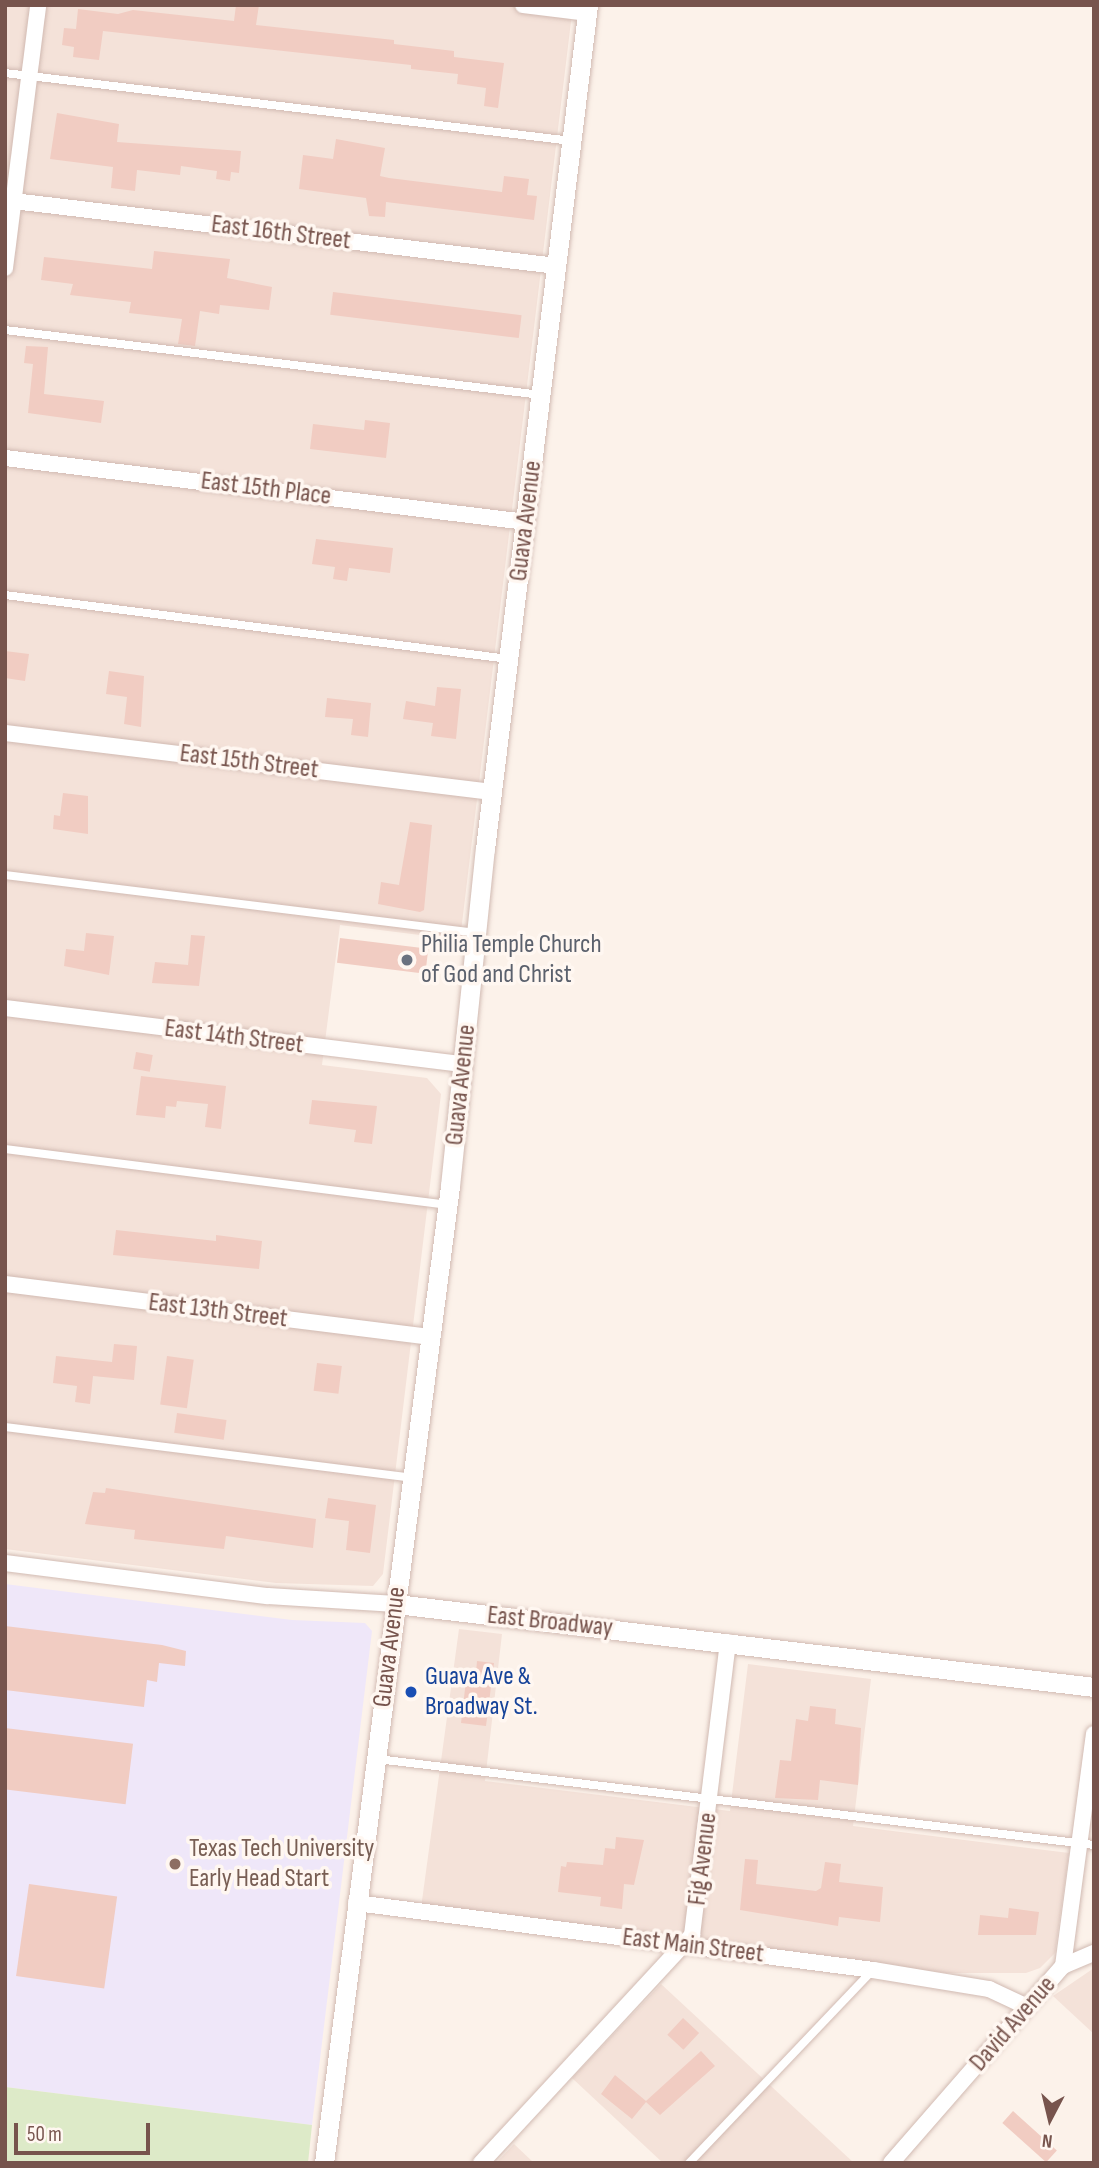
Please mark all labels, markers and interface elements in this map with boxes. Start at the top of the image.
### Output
street label: East 16th Street [209,209,353,257]
street label: Guava Avenue [503,459,549,583]
street label: East 15th Place [199,466,333,512]
street label: East 15th Street [178,738,320,786]
place label: Philia Temple Church of God and Christ [421,929,602,990]
marker: Philia Temple Church of God and Christ [399,952,415,968]
street label: East 14th Street [163,1013,305,1061]
street label: Guava Avenue [439,1023,483,1147]
street label: East 13th Street [147,1287,289,1335]
street label: Guava Avenue [367,1585,413,1709]
street label: East Broadway [486,1600,614,1644]
place label: Guava Ave & Broadway St. [425,1661,538,1722]
marker: Guava Ave & Broadway St. [403,1684,419,1700]
street label: Fig Avenue [682,1811,724,1907]
place label: Texas Tech University Early Head Start [189,1833,374,1895]
marker: Texas Tech University Early Head Start [167,1856,183,1872]
street label: East Main Street [621,1922,765,1970]
street label: David Avenue [963,1970,1063,2078]
north arrow [1015,2084,1085,2154]
scale bar [18,2108,154,2152]
text: 50 m [27,2122,62,2147]
text: N [1041,2128,1054,2152]

